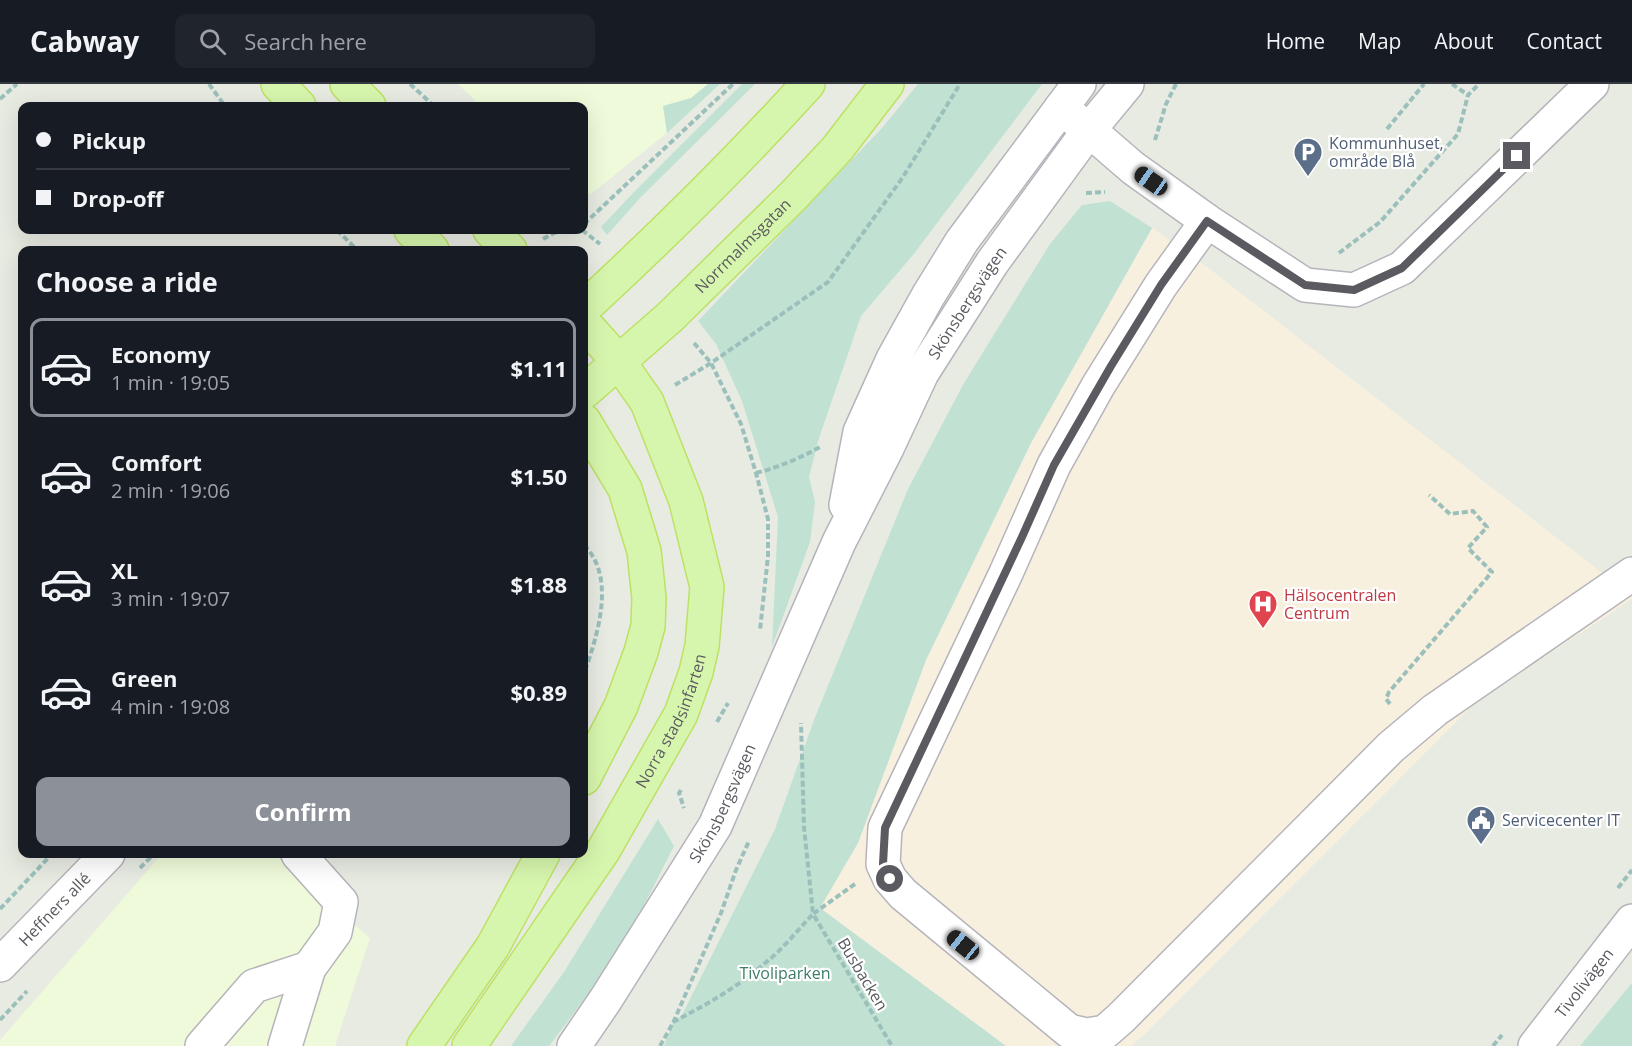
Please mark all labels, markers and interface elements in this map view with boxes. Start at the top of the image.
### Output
search box [175,14,595,68]
text: Cabway [30,22,139,60]
icon: search [196,25,229,58]
text: Search here [244,26,367,56]
text: Home [1266,27,1325,55]
text: Map [1358,27,1401,55]
text: About [1434,27,1494,55]
text: Contact [1527,27,1602,55]
text: Pickup [72,125,146,155]
place label: Kommunhuset, område Blå [1329,132,1444,172]
parking icon: Kommunhuset, område Blå [1292,136,1324,178]
route end [1503,142,1530,169]
car [1131,163,1171,199]
text: Drop-off [72,183,164,213]
street label: Norrmalmsgatan [690,193,796,298]
street label: Skönsbergsvägen [923,242,1012,363]
text: Choose a ride [36,263,218,300]
text: Economy [111,339,210,369]
icon: car [39,341,93,395]
text: $1.11 [510,353,567,383]
text: 1 min · 19:05 [111,369,230,396]
text: Comfort [111,447,202,477]
icon: car [39,449,93,503]
text: $1.50 [510,461,567,491]
text: 2 min · 19:06 [111,477,230,504]
text: XL [111,555,138,585]
icon: car [39,557,93,611]
text: $1.88 [510,569,567,599]
place label: Hälsocentralen Centrum [1284,584,1396,624]
text: 3 min · 19:07 [111,585,230,612]
hospital icon: Hälsocentralen Centrum [1247,588,1279,630]
street label: Norra stadsinfarten [630,652,711,792]
text: Green [111,663,177,693]
icon: car [39,665,93,719]
text: $0.89 [510,677,567,707]
text: 4 min · 19:08 [111,693,230,720]
street label: Skönsbergsvägen [684,740,761,867]
button: Confirm [36,777,570,846]
public building icon: Servicecenter IT [1465,804,1497,846]
place label: Servicecenter IT [1502,809,1620,831]
route start [876,865,903,892]
street label: Heffners allé [14,867,95,951]
car [943,927,983,963]
street label: Busbacken [833,933,893,1015]
street label: Tivolivägen [1550,943,1618,1022]
park label: Tivoliparken [740,962,830,984]

